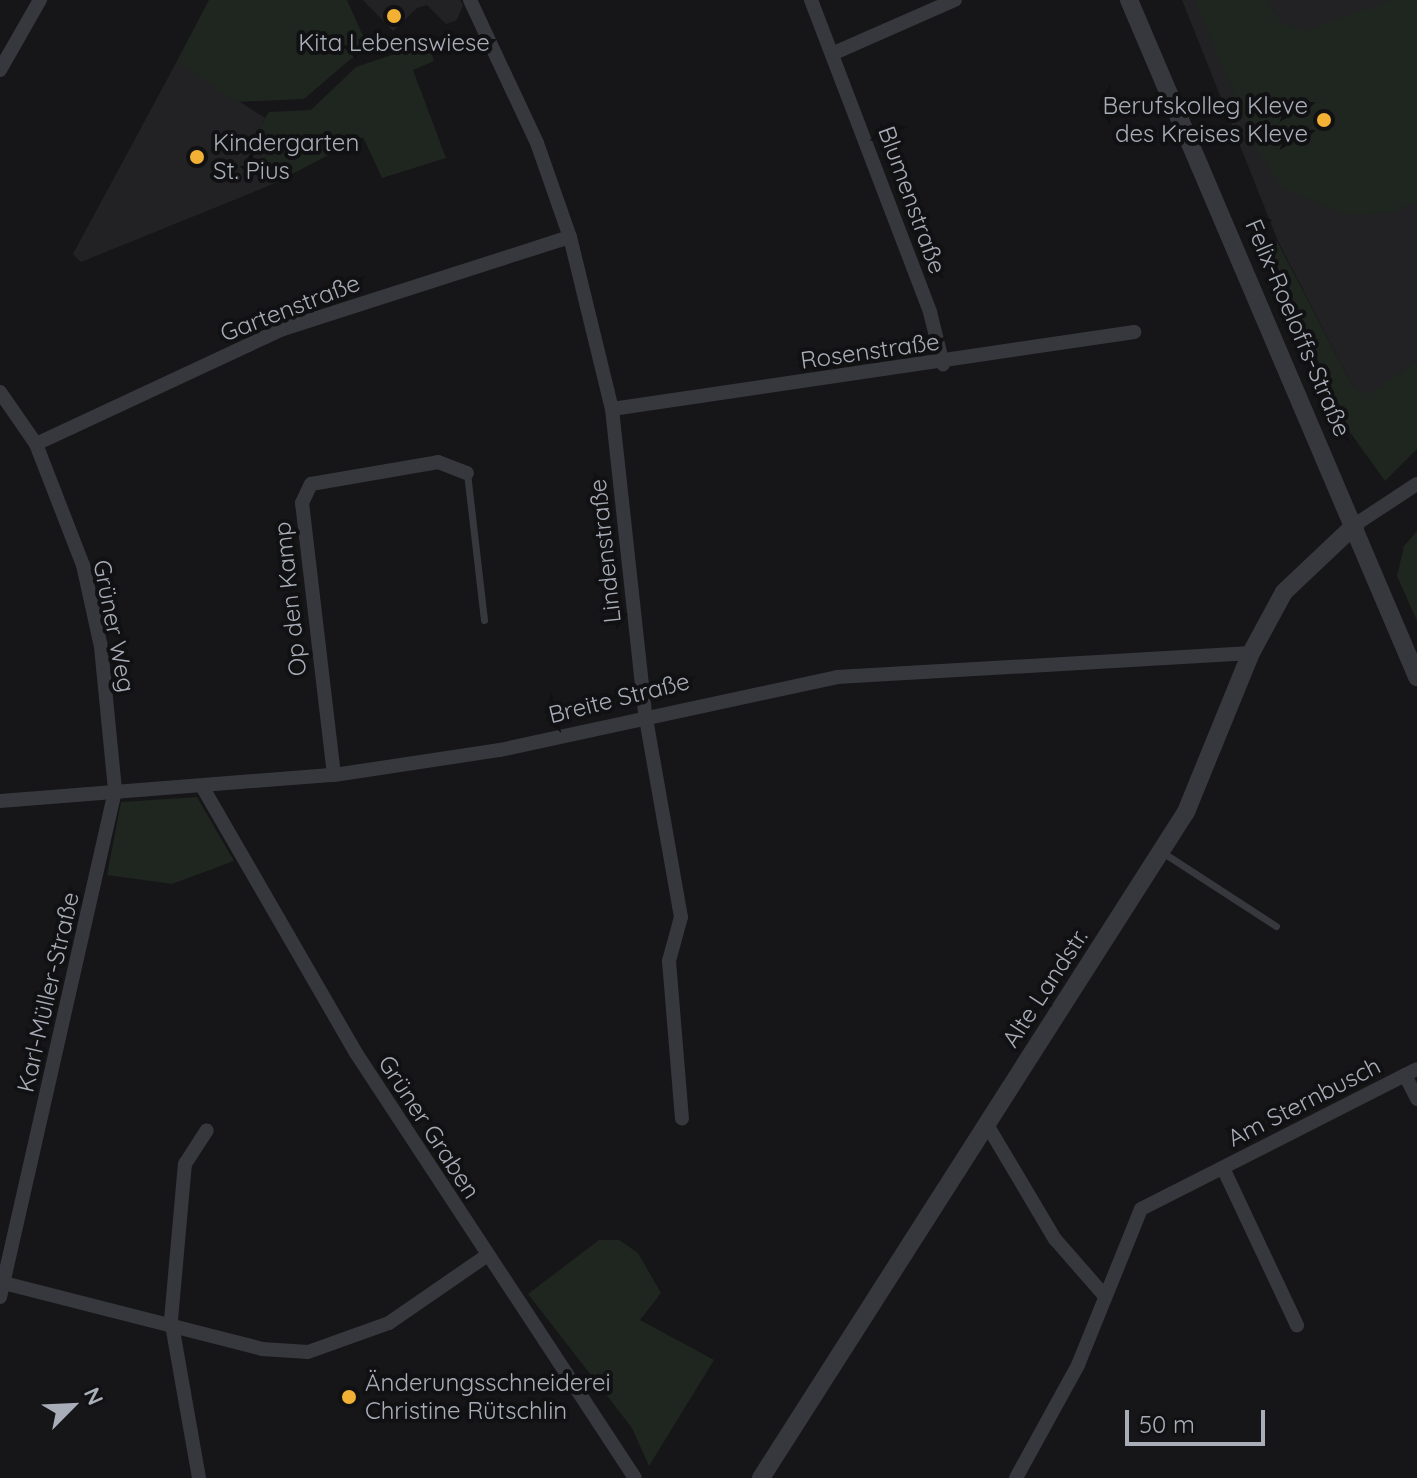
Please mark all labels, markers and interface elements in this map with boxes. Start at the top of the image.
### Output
marker: Kita Lebenswiese [385,7,403,25]
place label: Kita Lebenswiese [298,29,490,57]
place label: Berufskolleg Kleve des Kreises Kleve [1102,92,1308,148]
marker: Berufskolleg Kleve des Kreises Kleve [1315,111,1333,129]
street label: Blumenstraße [872,122,952,278]
place label: Kindergarten St. Pius [213,129,359,185]
marker: Kindergarten St. Pius [188,148,206,166]
street label: Felix-Roeloffs-Straße [1239,215,1357,441]
street label: Gartenstraße [216,268,364,348]
street label: Rosenstraße [799,327,941,375]
street label: Lindenstraße [583,478,627,624]
street label: Op den Kamp [268,520,312,678]
street label: Grüner Weg [87,557,141,695]
street label: Breite Straße [545,667,693,729]
street label: Karl-Müller-Straße [11,889,85,1095]
street label: Alte Landstr. [996,923,1094,1053]
street label: Grüner Graben [372,1050,486,1204]
street label: Am Sternbusch [1223,1051,1385,1153]
north arrow [32,1366,112,1446]
place label: Änderungsschneiderei Christine Rütschlin [365,1369,611,1425]
text: N [78,1383,110,1409]
marker: Änderungsschneiderei Christine Rütschlin [340,1388,358,1406]
scale bar [1129,1394,1269,1444]
text: 50 m [1139,1409,1195,1439]

